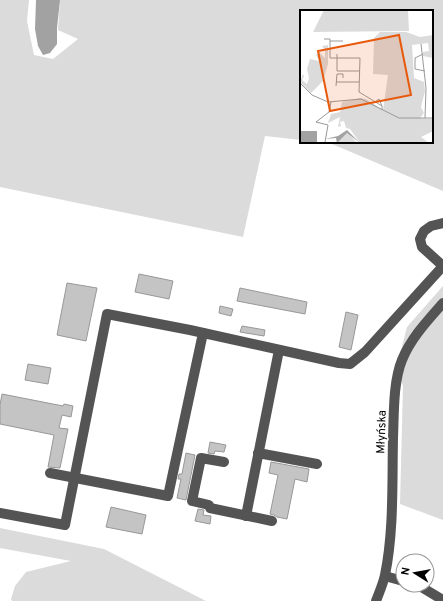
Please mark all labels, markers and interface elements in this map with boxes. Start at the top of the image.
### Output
inset map [300,10,433,143]
street label: Młyńska [373,410,391,454]
north arrow [395,553,435,593]
text: N [399,566,414,576]

